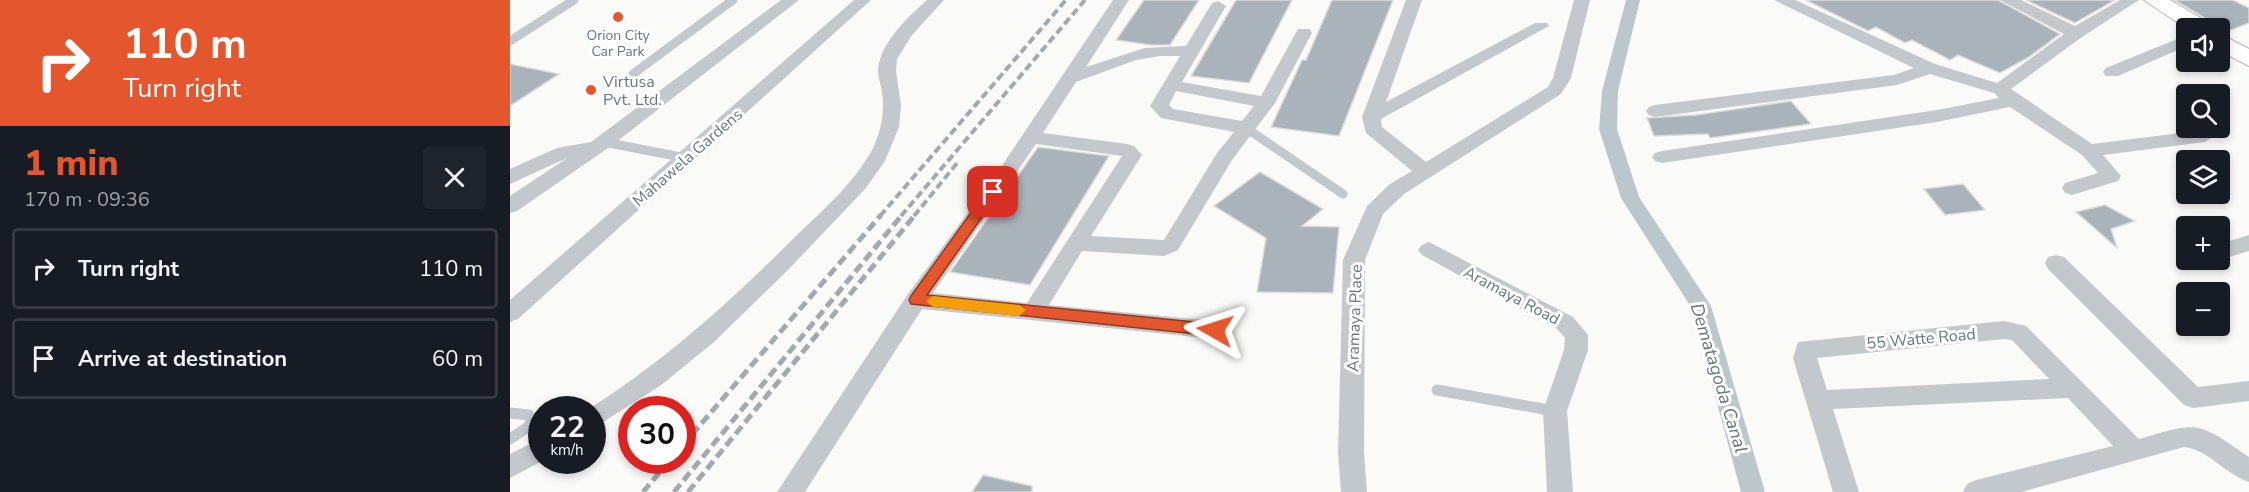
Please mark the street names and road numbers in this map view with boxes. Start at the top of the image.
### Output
street label: Mahawela Gardens [628,104,747,212]
street label: Aramaya Road [1460,261,1563,330]
street label: Aramaya Place [1342,264,1368,372]
street label: 55 Watte Road [1866,323,1976,355]

